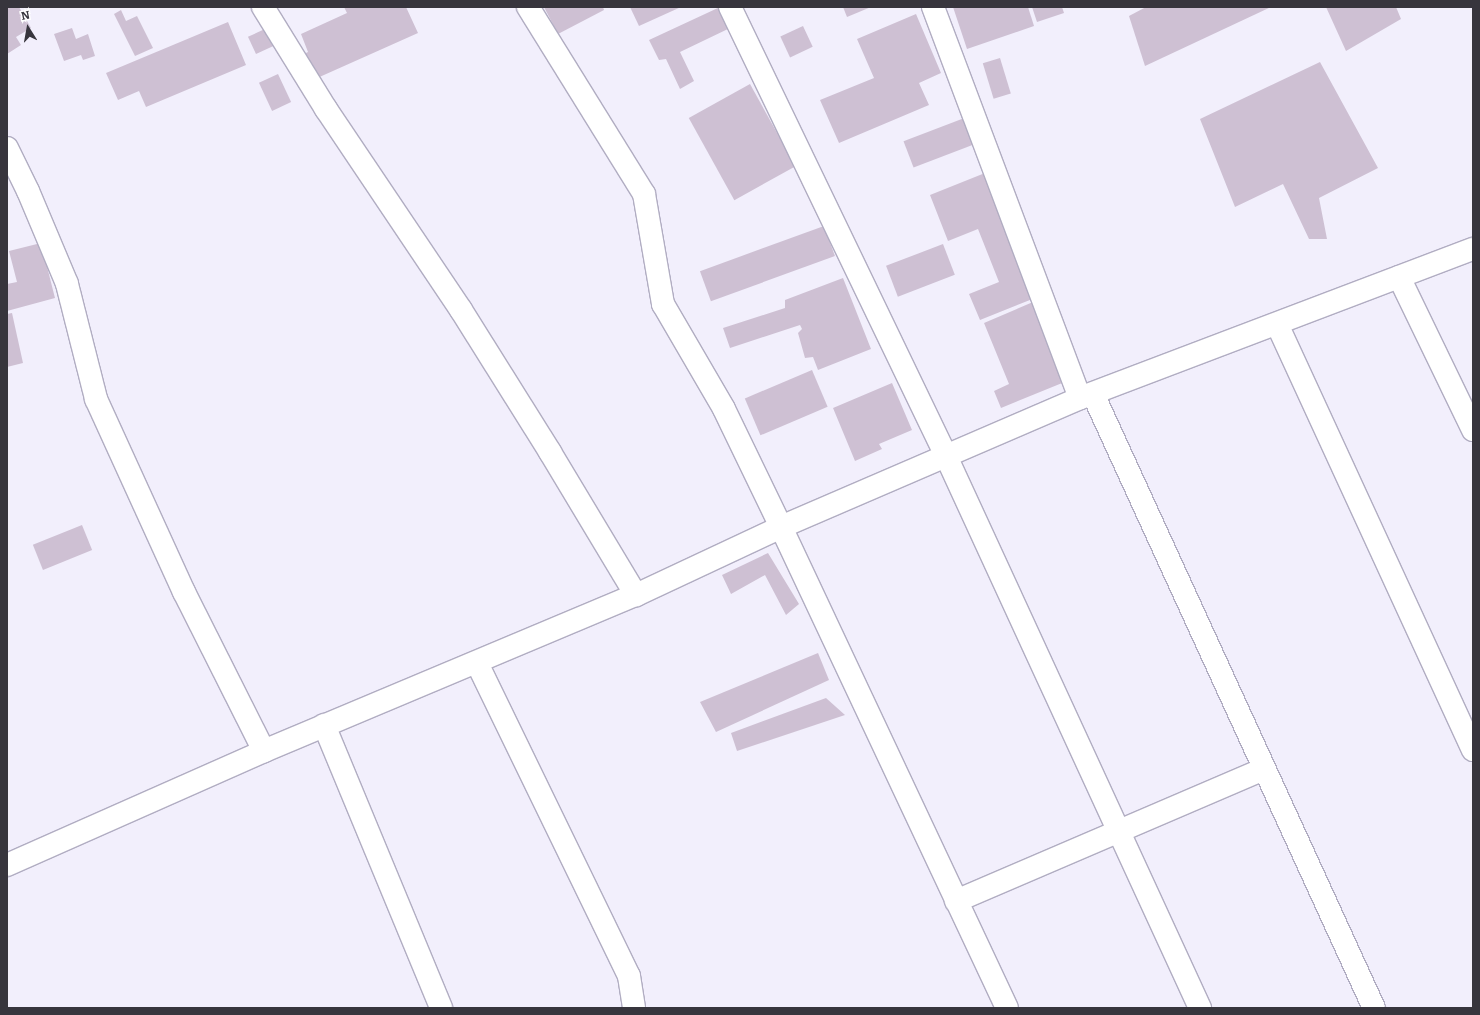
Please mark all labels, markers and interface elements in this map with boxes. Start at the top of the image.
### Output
north arrow [8,8,48,48]
text: N [20,9,31,23]

